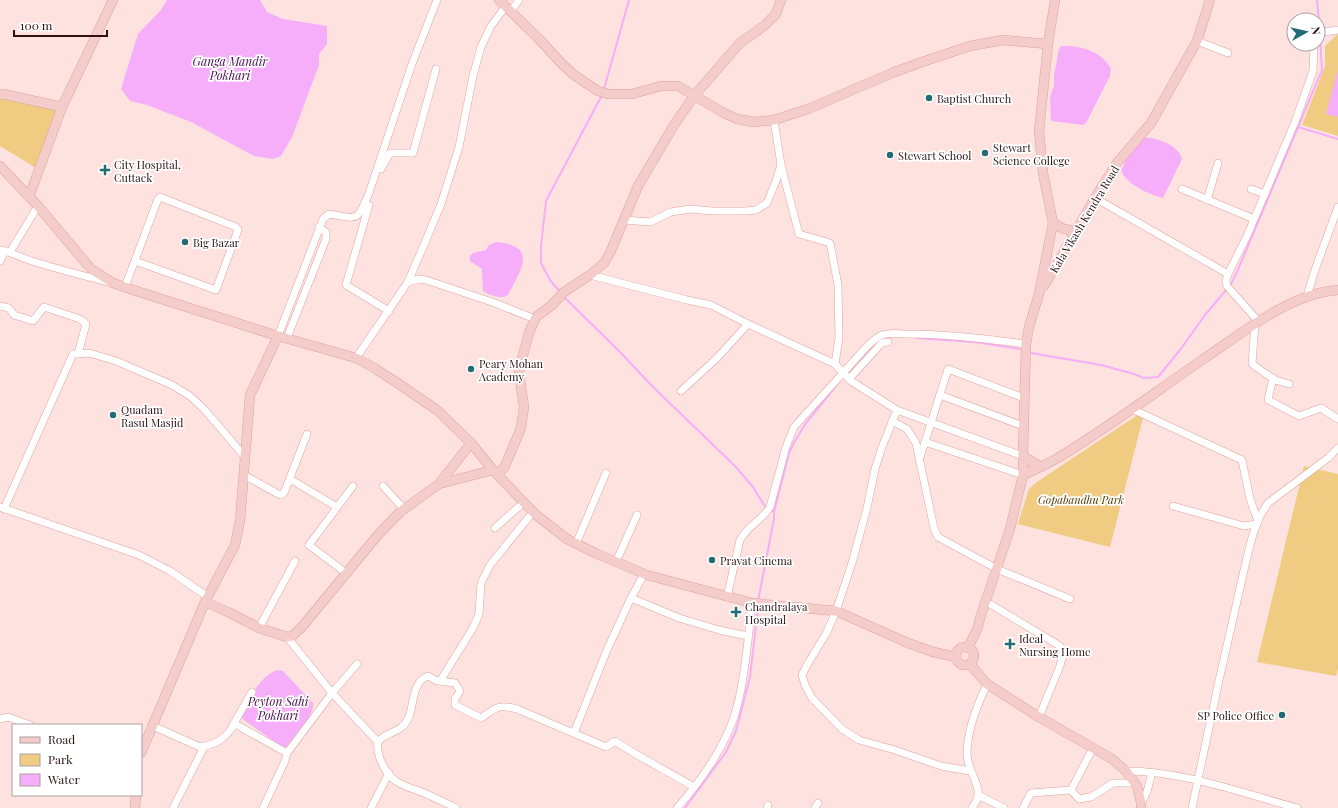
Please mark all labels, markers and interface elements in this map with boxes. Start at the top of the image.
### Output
scale bar [14,12,107,38]
north arrow [1286,12,1326,52]
text: 100 m [20,17,53,33]
text: N [1308,26,1324,36]
water label: Ganga Mandir Pokhari [193,53,268,83]
place label: Baptist Church [937,91,1012,106]
marker: Baptist Church [924,93,934,103]
place label: Stewart Science College [993,140,1070,168]
place label: Stewart School [898,148,971,163]
marker: Stewart Science College [980,148,990,158]
marker: Stewart School [885,150,895,160]
place label: City Hospital, Cuttack [114,157,181,185]
street label: Kala Vikash Kendra Road [1046,162,1122,275]
marker: City Hospital, Cuttack [99,164,111,176]
place label: Big Bazar [193,235,240,250]
marker: Big Bazar [180,237,190,247]
place label: Peary Mohan Academy [478,356,543,384]
marker: Peary Mohan Academy [466,364,476,374]
place label: Quadam Rasul Masjid [121,402,184,430]
marker: Quadam Rasul Masjid [108,410,118,420]
park label: Gopabandhu Park [1038,492,1124,507]
place label: Pravat Cinema [720,553,793,568]
marker: Pravat Cinema [707,555,717,565]
place label: Chandralaya Hospital [745,599,808,627]
marker: Chandralaya Hospital [730,606,742,618]
place label: Ideal Nursing Home [1019,631,1091,659]
marker: Ideal Nursing Home [1004,638,1016,650]
water label: Peyton Sahi Pokhari [247,693,309,723]
place label: SP Police Office [1198,708,1274,723]
marker: SP Police Office [1277,710,1287,720]
legend [12,724,142,796]
text: Road [48,731,75,747]
text: Park [48,751,73,767]
text: Water [47,771,81,787]

